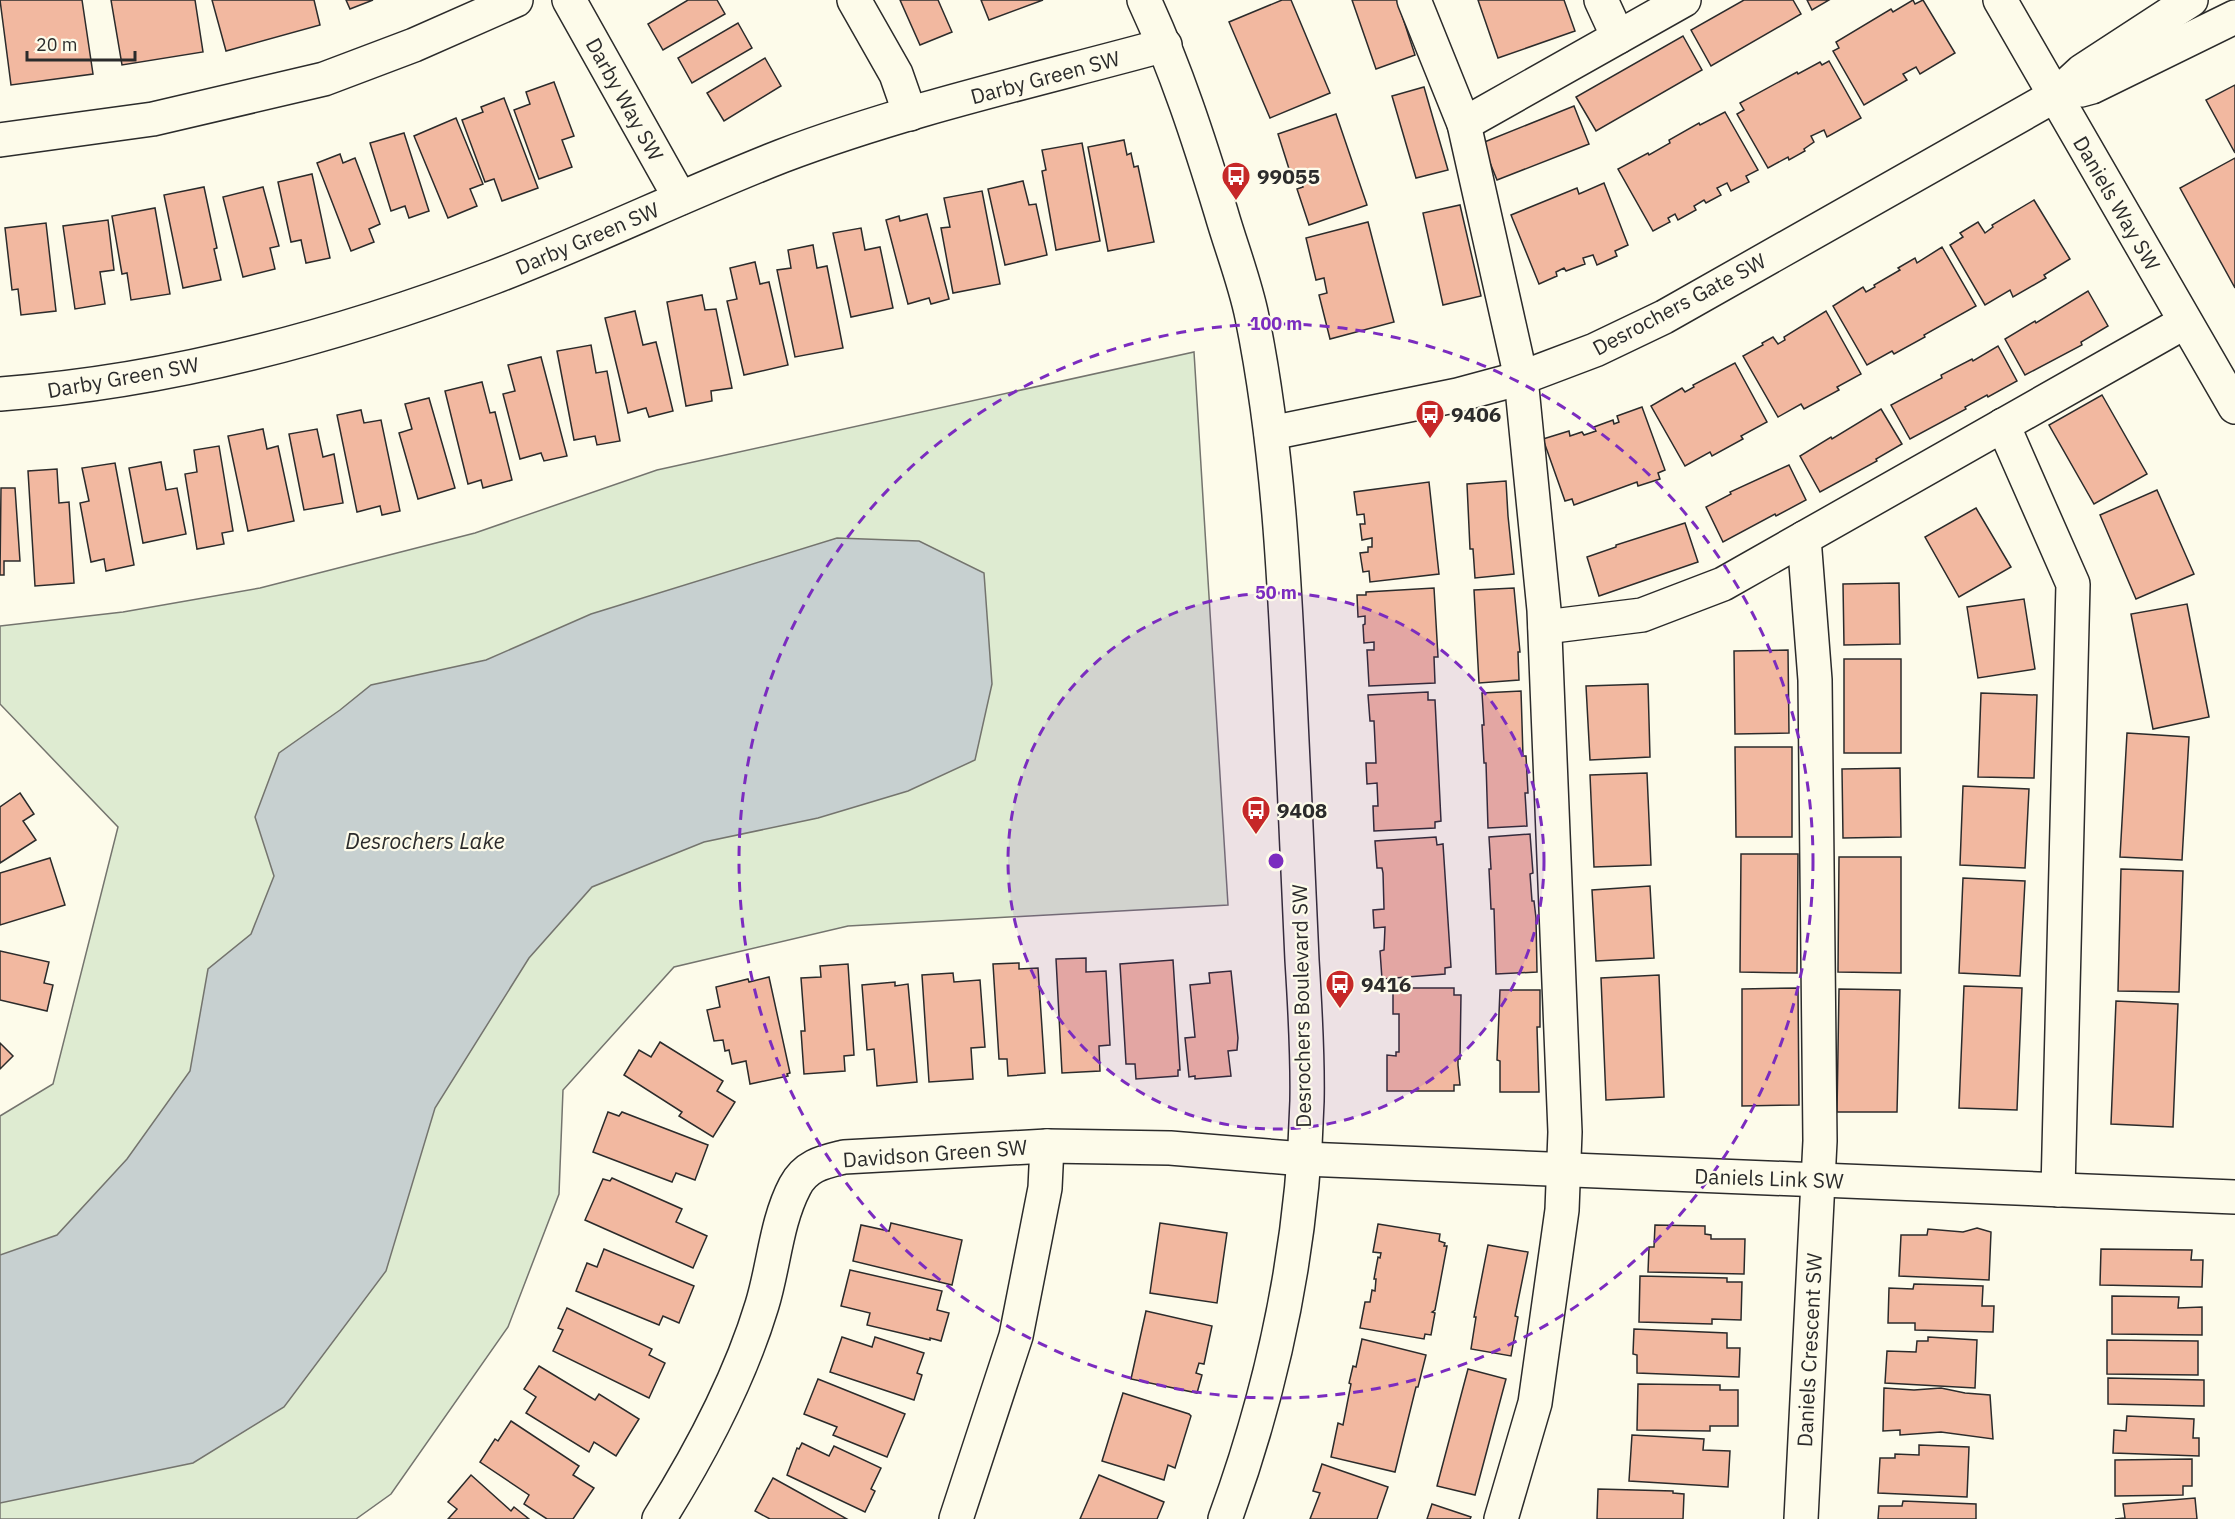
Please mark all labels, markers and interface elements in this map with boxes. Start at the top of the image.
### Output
scale bar [27,24,135,62]
street label: Darby Way SW [580,32,670,166]
text: 20 m [36,33,78,56]
street label: Darby Green SW [967,44,1123,110]
street label: Daniels Way SW [2067,131,2167,276]
bus stop icon: 99055 [1220,160,1252,202]
place label: 99055 [1257,162,1320,190]
street label: Darby Green SW [511,195,663,281]
street label: Desrochers Gate SW [1587,246,1771,362]
text: 100 m [1250,312,1302,335]
street label: Darby Green SW [45,350,201,404]
bus stop icon: 9406 [1414,398,1446,440]
place label: 9406 [1451,400,1501,428]
text: 50 m [1255,581,1297,604]
bus stop icon: 9408 [1240,794,1272,836]
place label: 9408 [1277,796,1327,824]
water label: Desrochers Lake [345,826,505,855]
centre of rings [1266,851,1286,871]
street label: Desrochers Boulevard SW [1285,884,1317,1128]
bus stop icon: 9416 [1324,968,1356,1010]
place label: 9416 [1361,970,1411,998]
street label: Davidson Green SW [842,1133,1028,1173]
street label: Daniels Link SW [1694,1161,1845,1195]
street label: Daniels Crescent SW [1790,1252,1828,1448]

